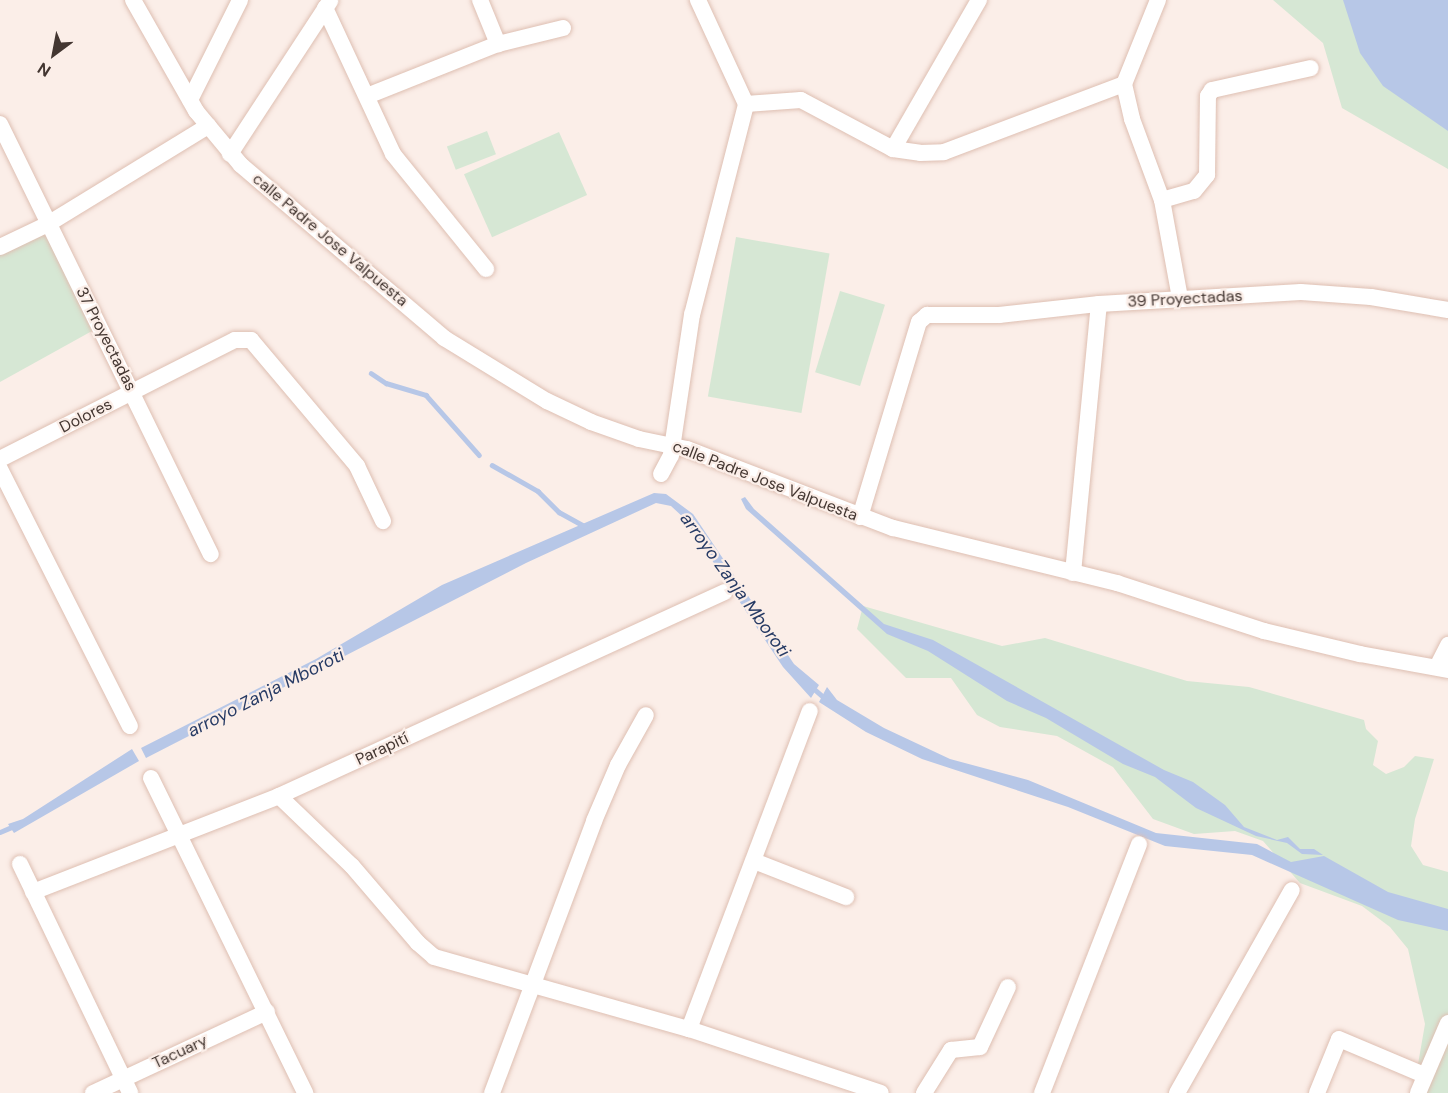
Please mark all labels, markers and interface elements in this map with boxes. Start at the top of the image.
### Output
north arrow [24,24,84,84]
text: N [34,58,55,82]
street label: calle Padre Jose Valpuesta [248,169,412,311]
street label: 37 Proyectadas [72,284,140,394]
street label: 39 Proyectadas [1127,286,1243,312]
street label: Dolores [57,395,115,437]
street label: calle Padre Jose Valpuesta [670,437,860,525]
water label: arroyo Zanja Mboroti [675,509,795,661]
water label: arroyo Zanja Mboroti [184,644,348,742]
street label: Parapití [353,728,411,770]
street label: Tacuary [150,1031,210,1073]

